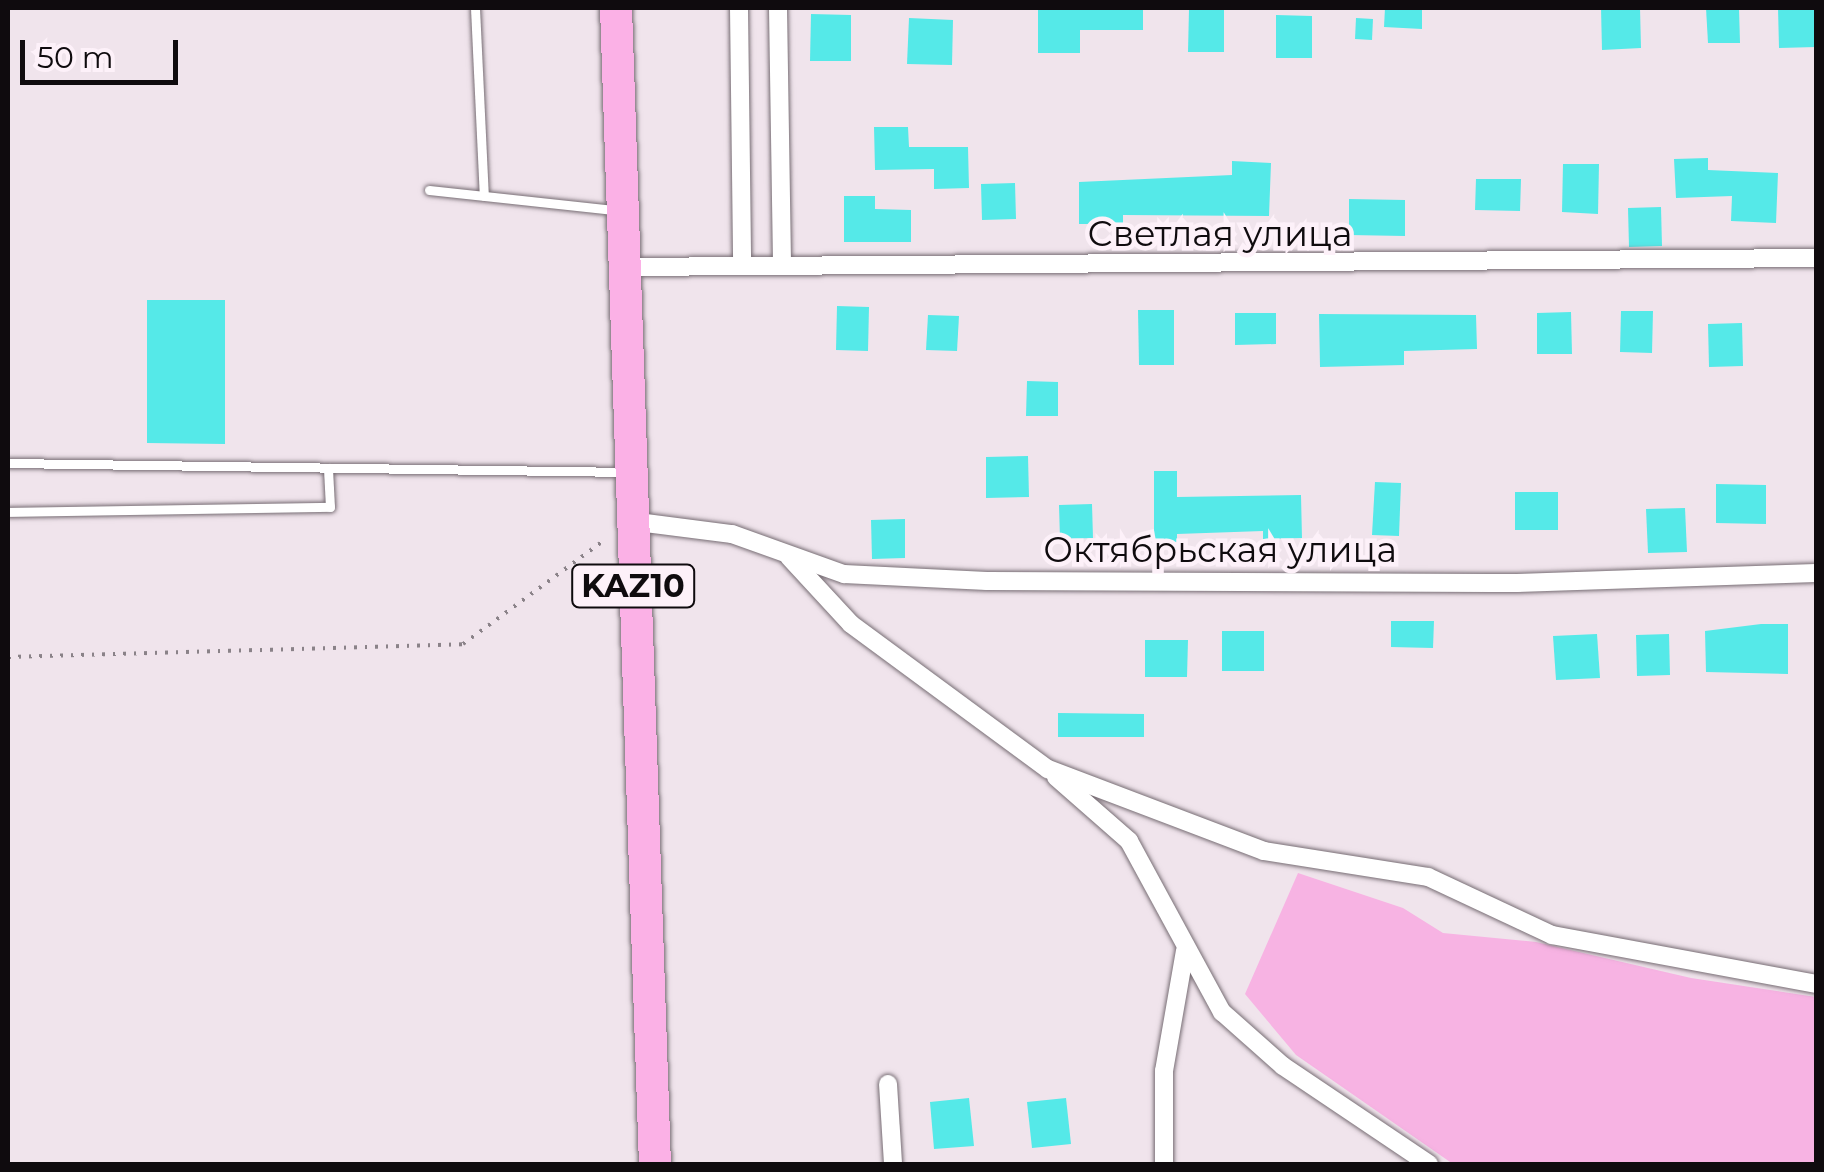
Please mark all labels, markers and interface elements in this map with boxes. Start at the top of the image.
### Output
scale bar [25,20,182,82]
text: 50 m [37,39,114,76]
street label: Светлая улица [1088,213,1352,255]
street label: Октябрьская улица [1043,529,1397,571]
road number: KAZ10 [570,559,696,613]

